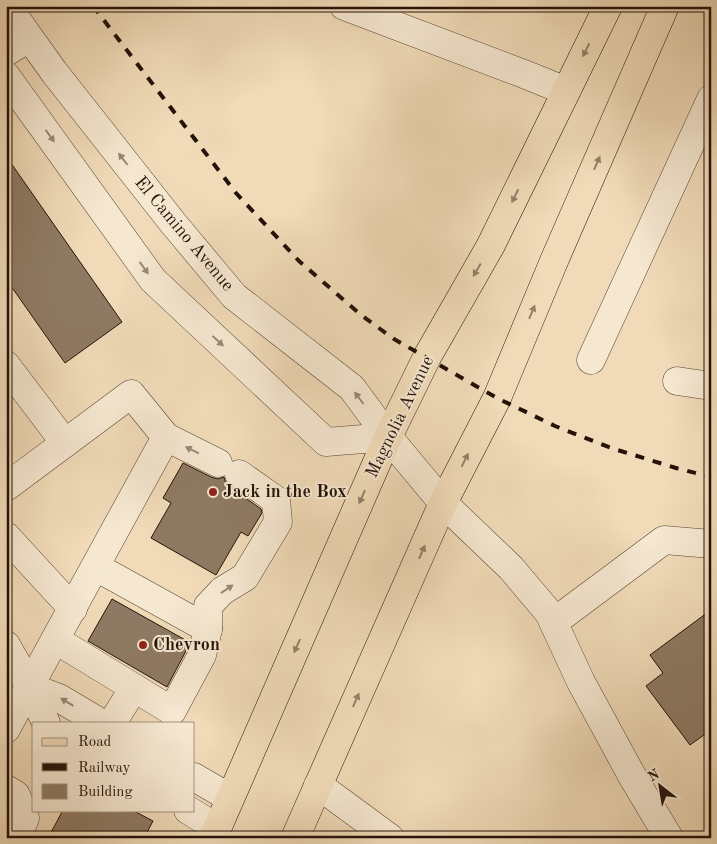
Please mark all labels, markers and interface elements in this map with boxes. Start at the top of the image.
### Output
one-way arrow [582,43,590,57]
one-way arrow [44,129,55,142]
one-way arrow [118,153,128,166]
one-way arrow [593,156,601,170]
street label: El Camino Avenue [131,173,237,295]
one-way arrow [511,189,519,203]
one-way arrow [139,261,149,275]
one-way arrow [473,263,481,278]
one-way arrow [529,305,537,319]
one-way arrow [212,335,224,347]
street label: Magnolia Avenue [363,353,437,481]
one-way arrow [354,391,364,405]
one-way arrow [185,446,199,454]
one-way arrow [461,453,469,467]
place label: Jack in the Box [223,483,347,501]
marker: Jack in the Box [207,486,219,498]
one-way arrow [357,490,365,504]
one-way arrow [418,545,426,559]
one-way arrow [220,584,234,594]
place label: Chevron [153,636,220,654]
marker: Chevron [137,639,149,651]
one-way arrow [292,639,300,653]
one-way arrow [352,693,360,707]
one-way arrow [60,698,73,707]
legend [32,722,195,812]
text: Road [78,735,112,750]
text: Railway [78,761,131,776]
north arrow [634,762,684,812]
text: N [646,767,662,784]
text: Building [78,785,133,800]

